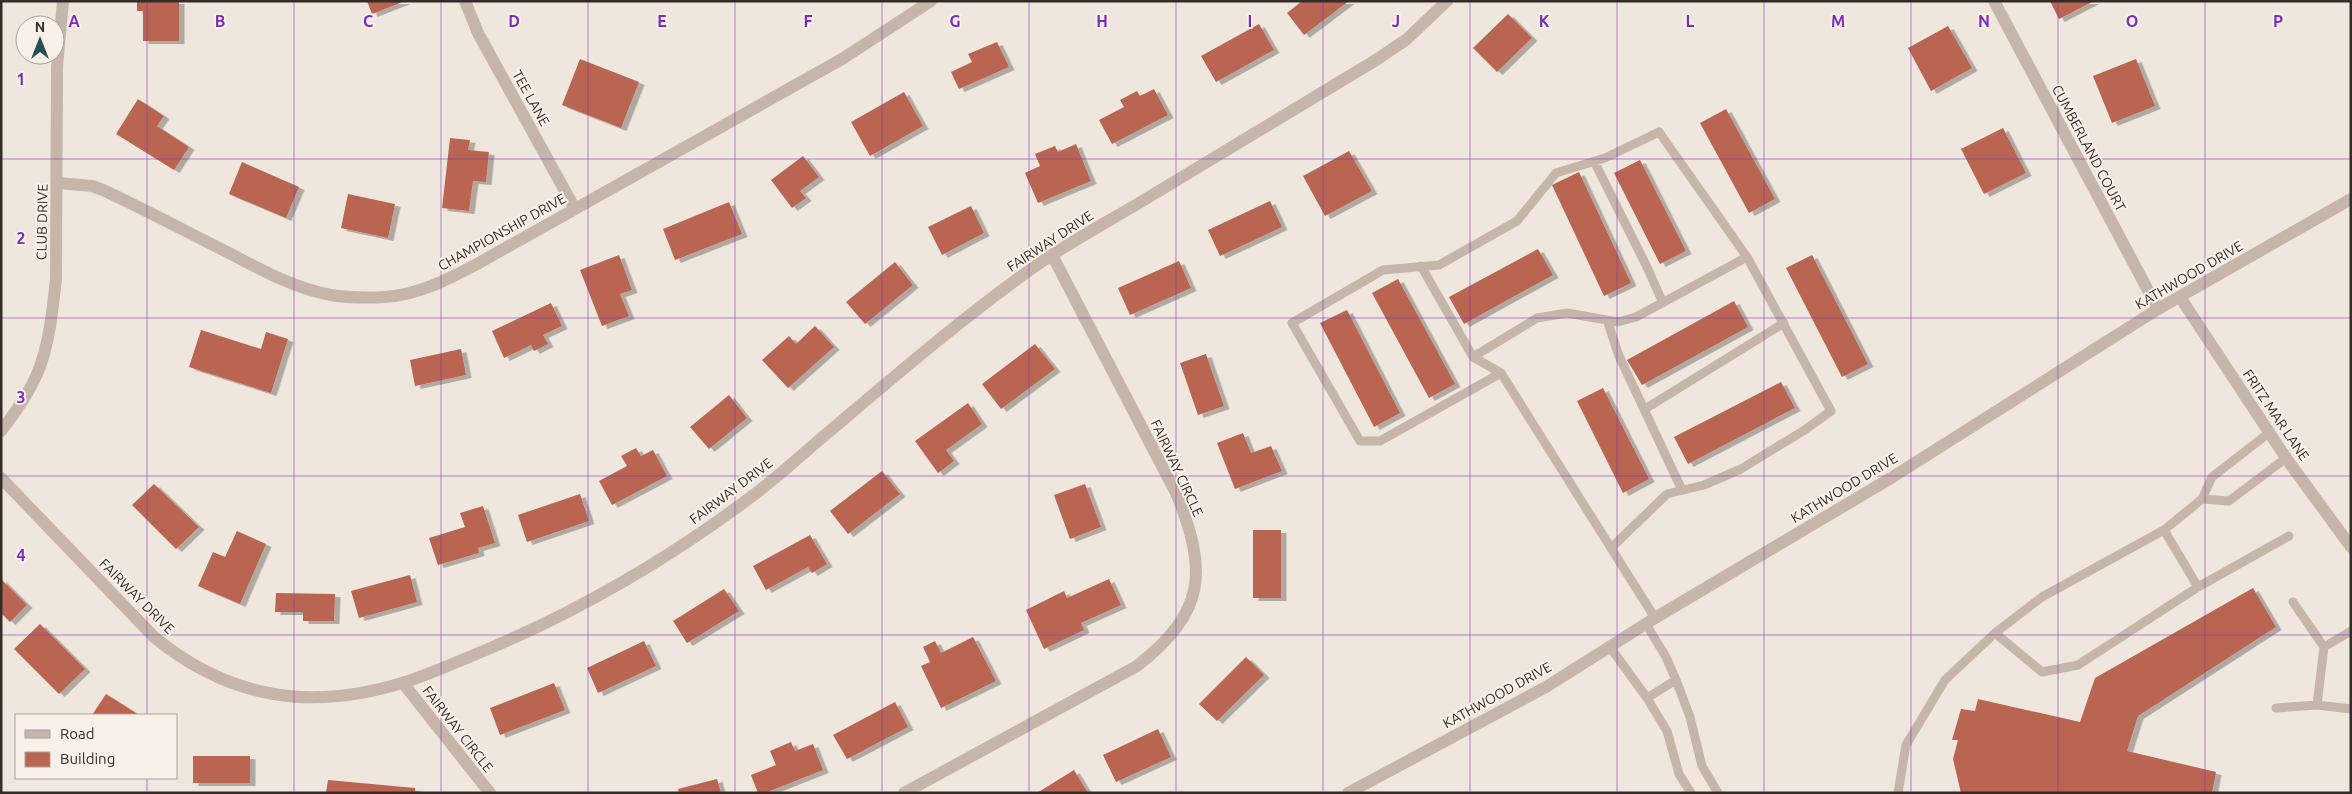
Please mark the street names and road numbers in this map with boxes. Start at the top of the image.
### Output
street label: TEE LANE [509,67,553,129]
street label: CUMBERLAND COURT [2049,82,2129,214]
street label: CLUB DRIVE [33,184,51,260]
street label: CHAMPIONSHIP DRIVE [435,190,569,274]
street label: FAIRWAY DRIVE [1004,207,1096,275]
street label: KATHWOOD DRIVE [2132,238,2246,312]
street label: FRITZ MAR LANE [2240,366,2312,464]
street label: FAIRWAY CIRCLE [1148,417,1206,519]
street label: KATHWOOD DRIVE [1788,450,1900,526]
street label: FAIRWAY DRIVE [686,455,776,527]
street label: FAIRWAY DRIVE [96,555,178,637]
street label: KATHWOOD DRIVE [1440,658,1554,731]
street label: FAIRWAY CIRCLE [419,683,497,775]

